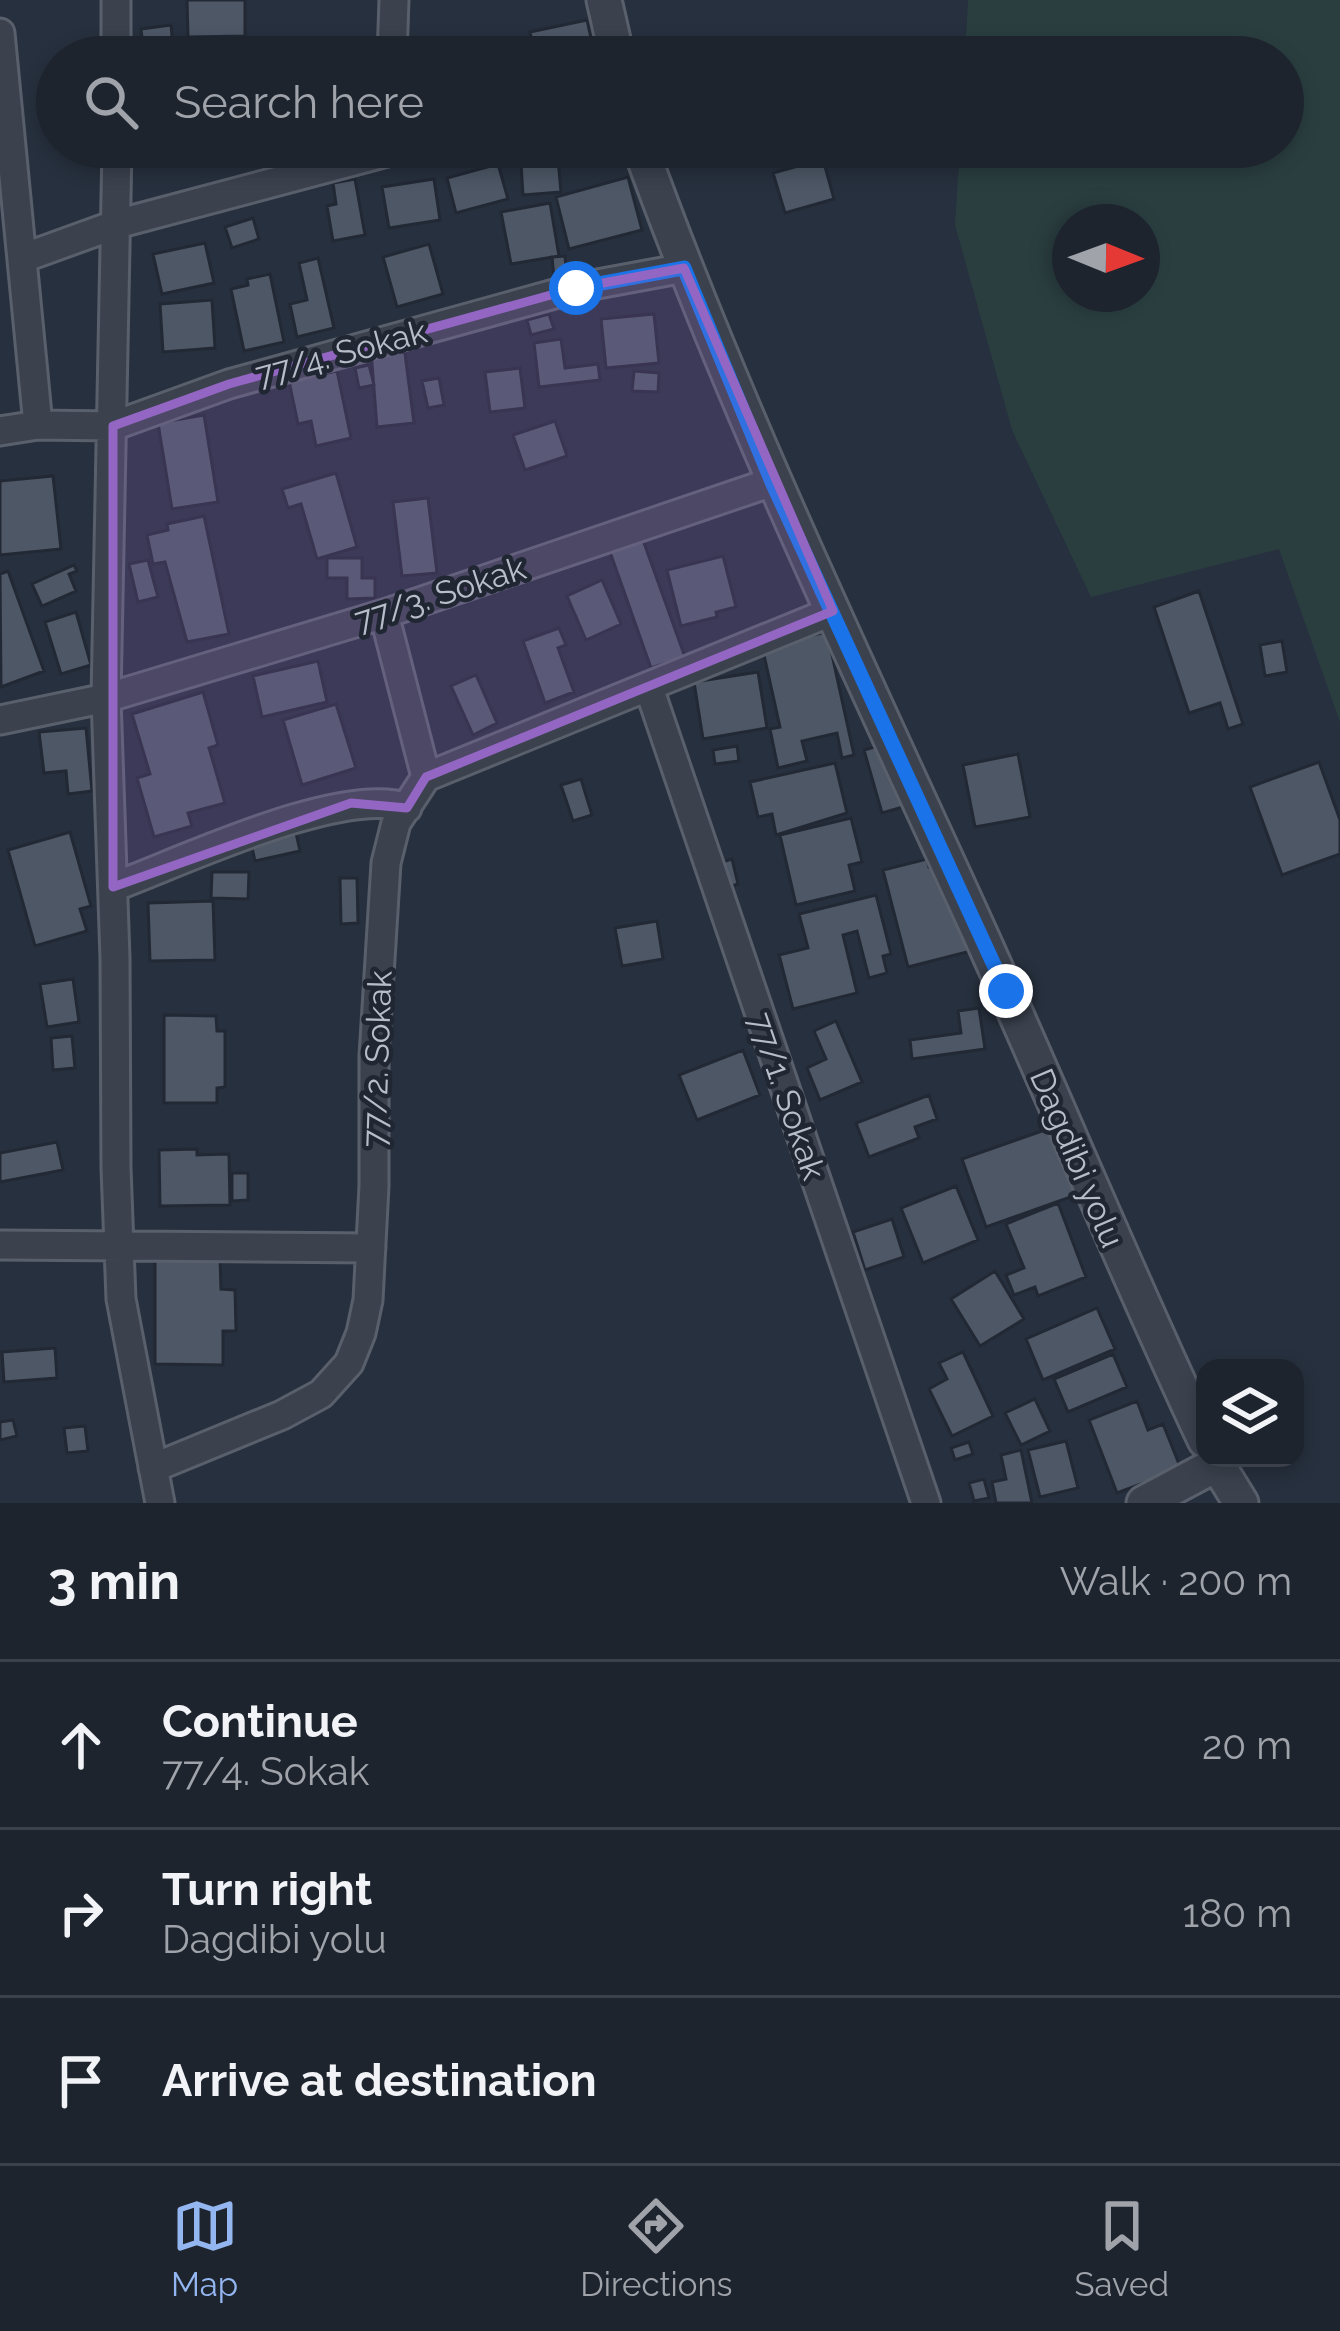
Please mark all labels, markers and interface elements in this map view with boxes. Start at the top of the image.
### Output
search box [36,36,1304,168]
icon: search [78,69,144,135]
text: Search here [174,76,424,129]
north arrow [1052,204,1160,312]
route start [549,261,603,315]
street label: 77/4. Sokak [251,311,431,395]
street label: 77/3. Sokak [350,548,531,640]
route end [979,964,1033,1018]
street label: 77/2. Sokak [354,969,400,1148]
street label: 77/1. Sokak [740,1007,834,1185]
street label: Dagdibi yolu [1022,1063,1132,1253]
map controls [1196,1359,1304,1467]
button: layers [1196,1359,1304,1467]
text: 3 min [48,1551,180,1611]
text: Walk · 200 m [1060,1558,1292,1604]
text: Continue [162,1695,358,1748]
icon: ahead [48,1712,114,1778]
text: 20 m [1202,1722,1292,1768]
text: 77/4. Sokak [162,1748,370,1794]
text: Turn right [162,1863,372,1916]
icon: right [48,1880,114,1946]
text: 180 m [1183,1890,1292,1936]
text: Dagdibi yolu [162,1916,387,1962]
icon: arrive [48,2048,114,2114]
text: Arrive at destination [162,2054,597,2107]
tab: Map [171,2193,238,2304]
tab: Directions [580,2193,733,2304]
tab: Saved [1075,2193,1169,2304]

